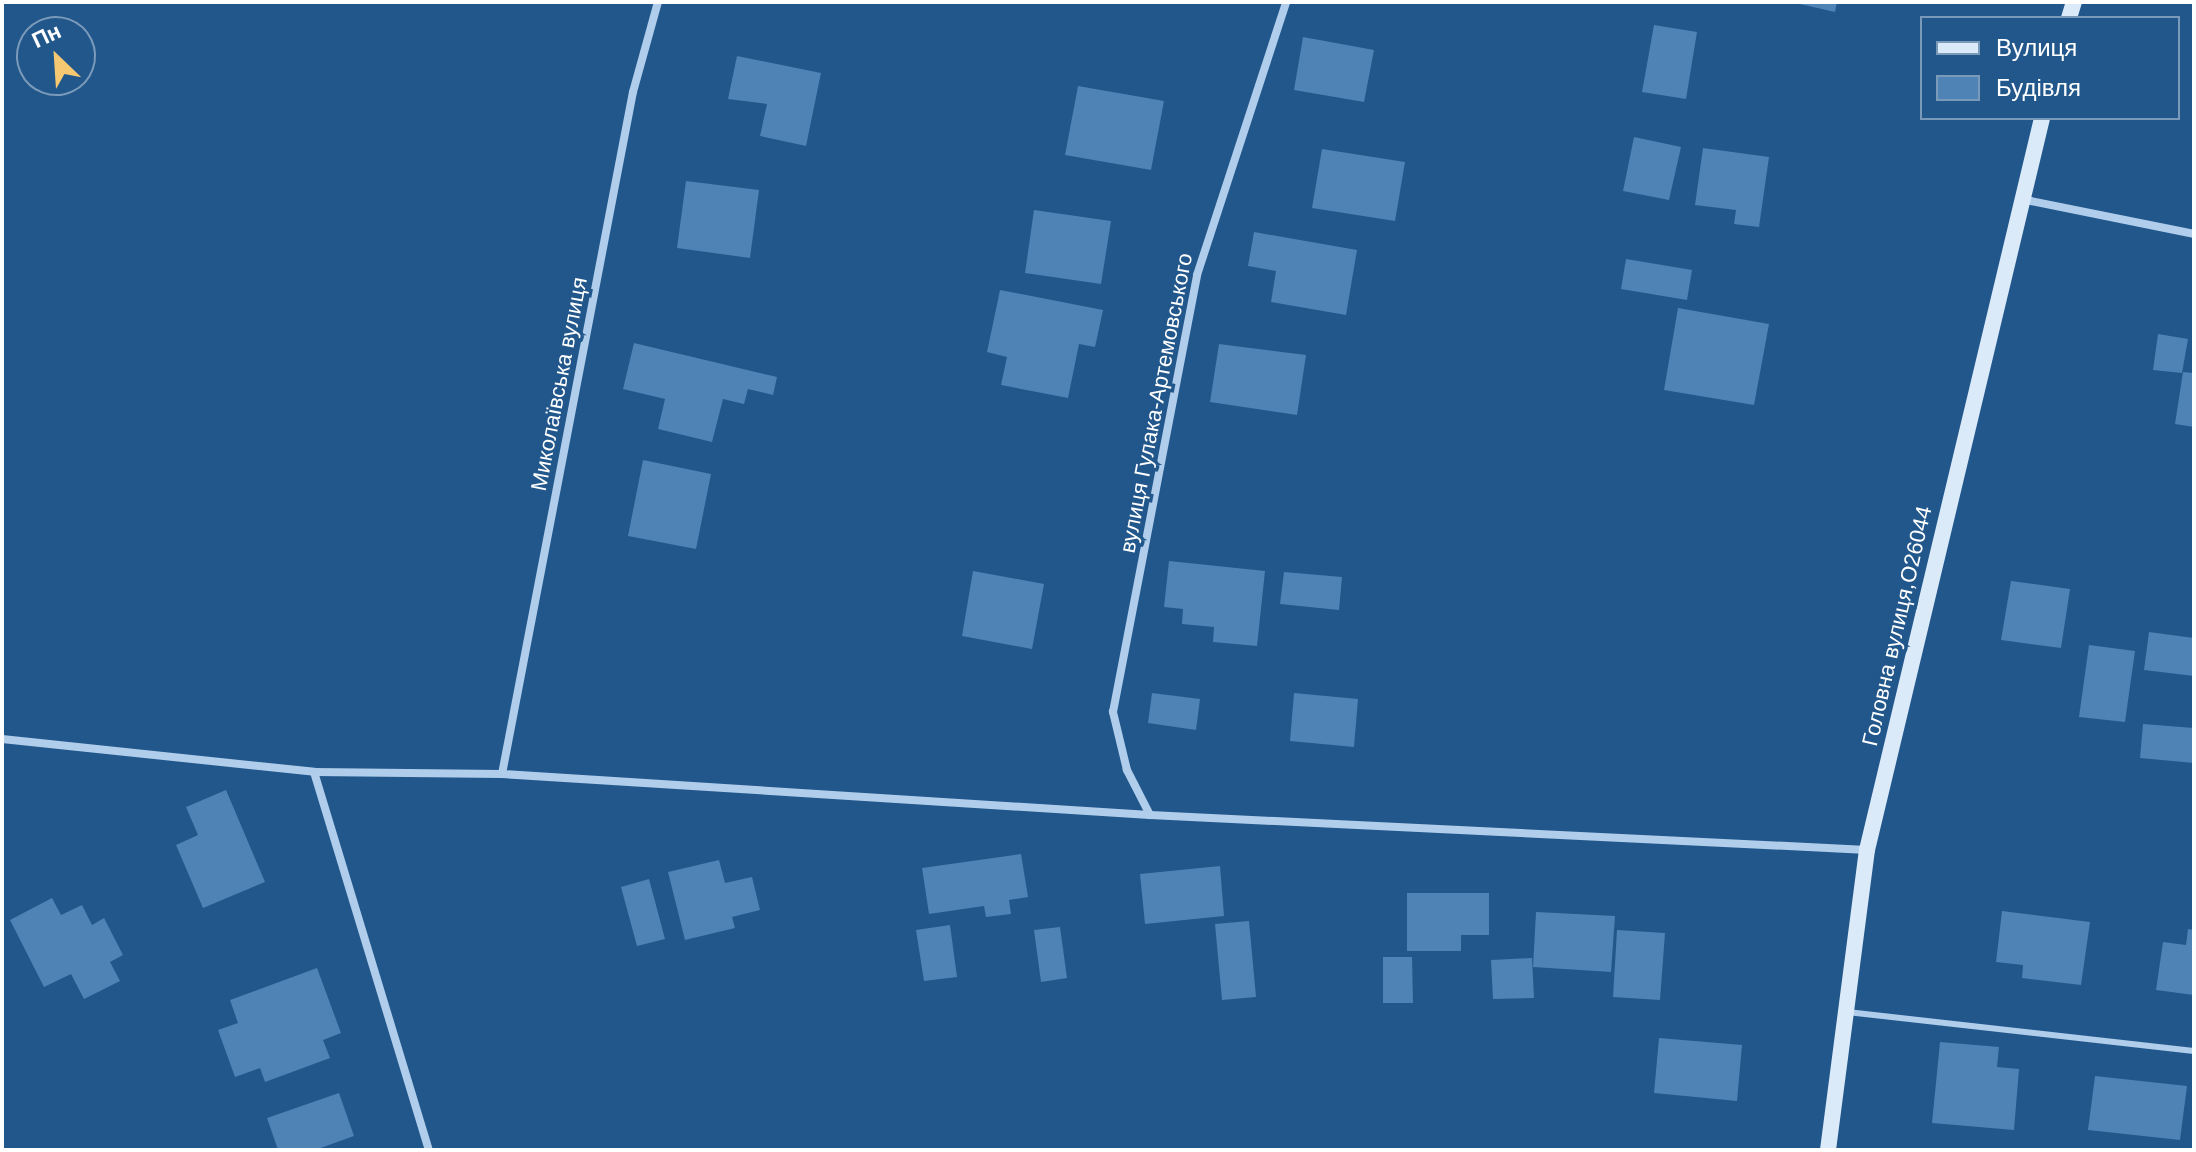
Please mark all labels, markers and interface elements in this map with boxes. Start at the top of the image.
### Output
north arrow [16,16,96,96]
legend [1920,16,2180,120]
text: Пн [28,18,65,53]
text: Вулиця [1996,34,2077,61]
text: Будівля [1996,74,2081,101]
street label: вулиця Гулака-Артемовського [1114,251,1198,555]
street label: Миколаївська вулиця [525,275,593,493]
street label: Головна вулиця,О26044 [1857,503,1937,749]

